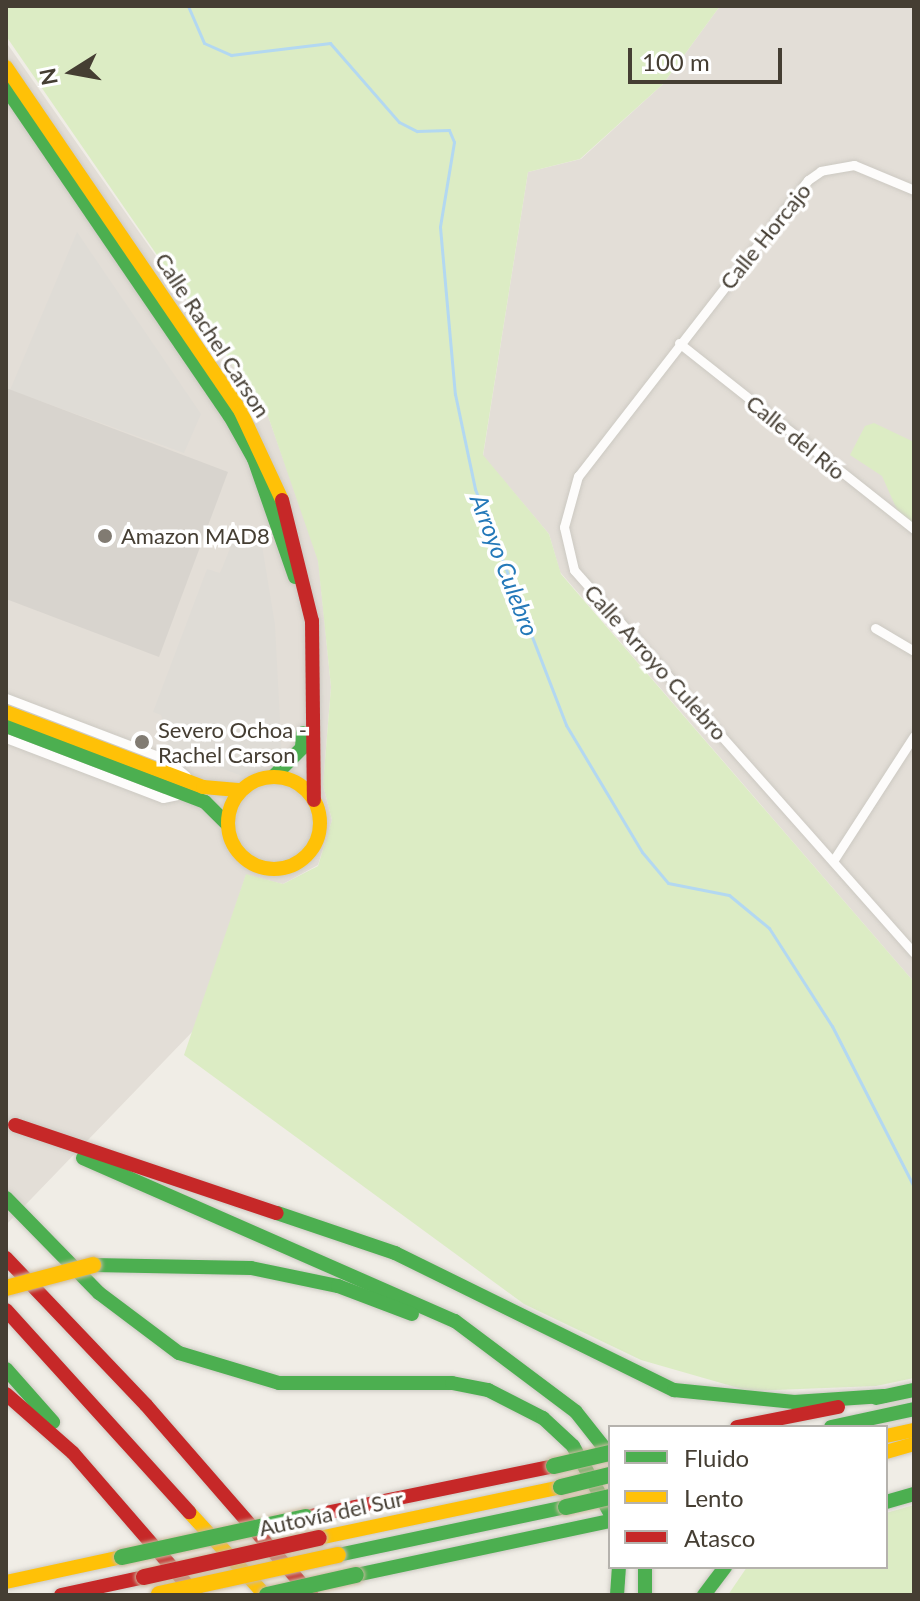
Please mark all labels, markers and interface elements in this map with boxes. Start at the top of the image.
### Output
north arrow [32,32,112,112]
scale bar [632,32,786,82]
text: 100 m [642,47,710,76]
text: N [33,66,63,88]
street label: Calle Horcajo [714,178,816,294]
street label: Calle Rachel Carson [150,248,276,422]
street label: Calle del Río [741,389,851,485]
water label: Arroyo Culebro [465,490,545,640]
place label: Amazon MAD8 [121,523,270,549]
marker: Amazon MAD8 [96,527,114,545]
street label: Calle Arroyo Culebro [579,579,733,745]
place label: Severo Ochoa - Rachel Carson [158,716,307,768]
marker: Severo Ochoa - Rachel Carson [133,733,151,751]
legend [608,1425,888,1569]
text: Fluido [684,1443,749,1472]
text: Lento [684,1483,744,1512]
street label: Autovía del Sur [256,1485,406,1541]
text: Atasco [684,1523,755,1552]

